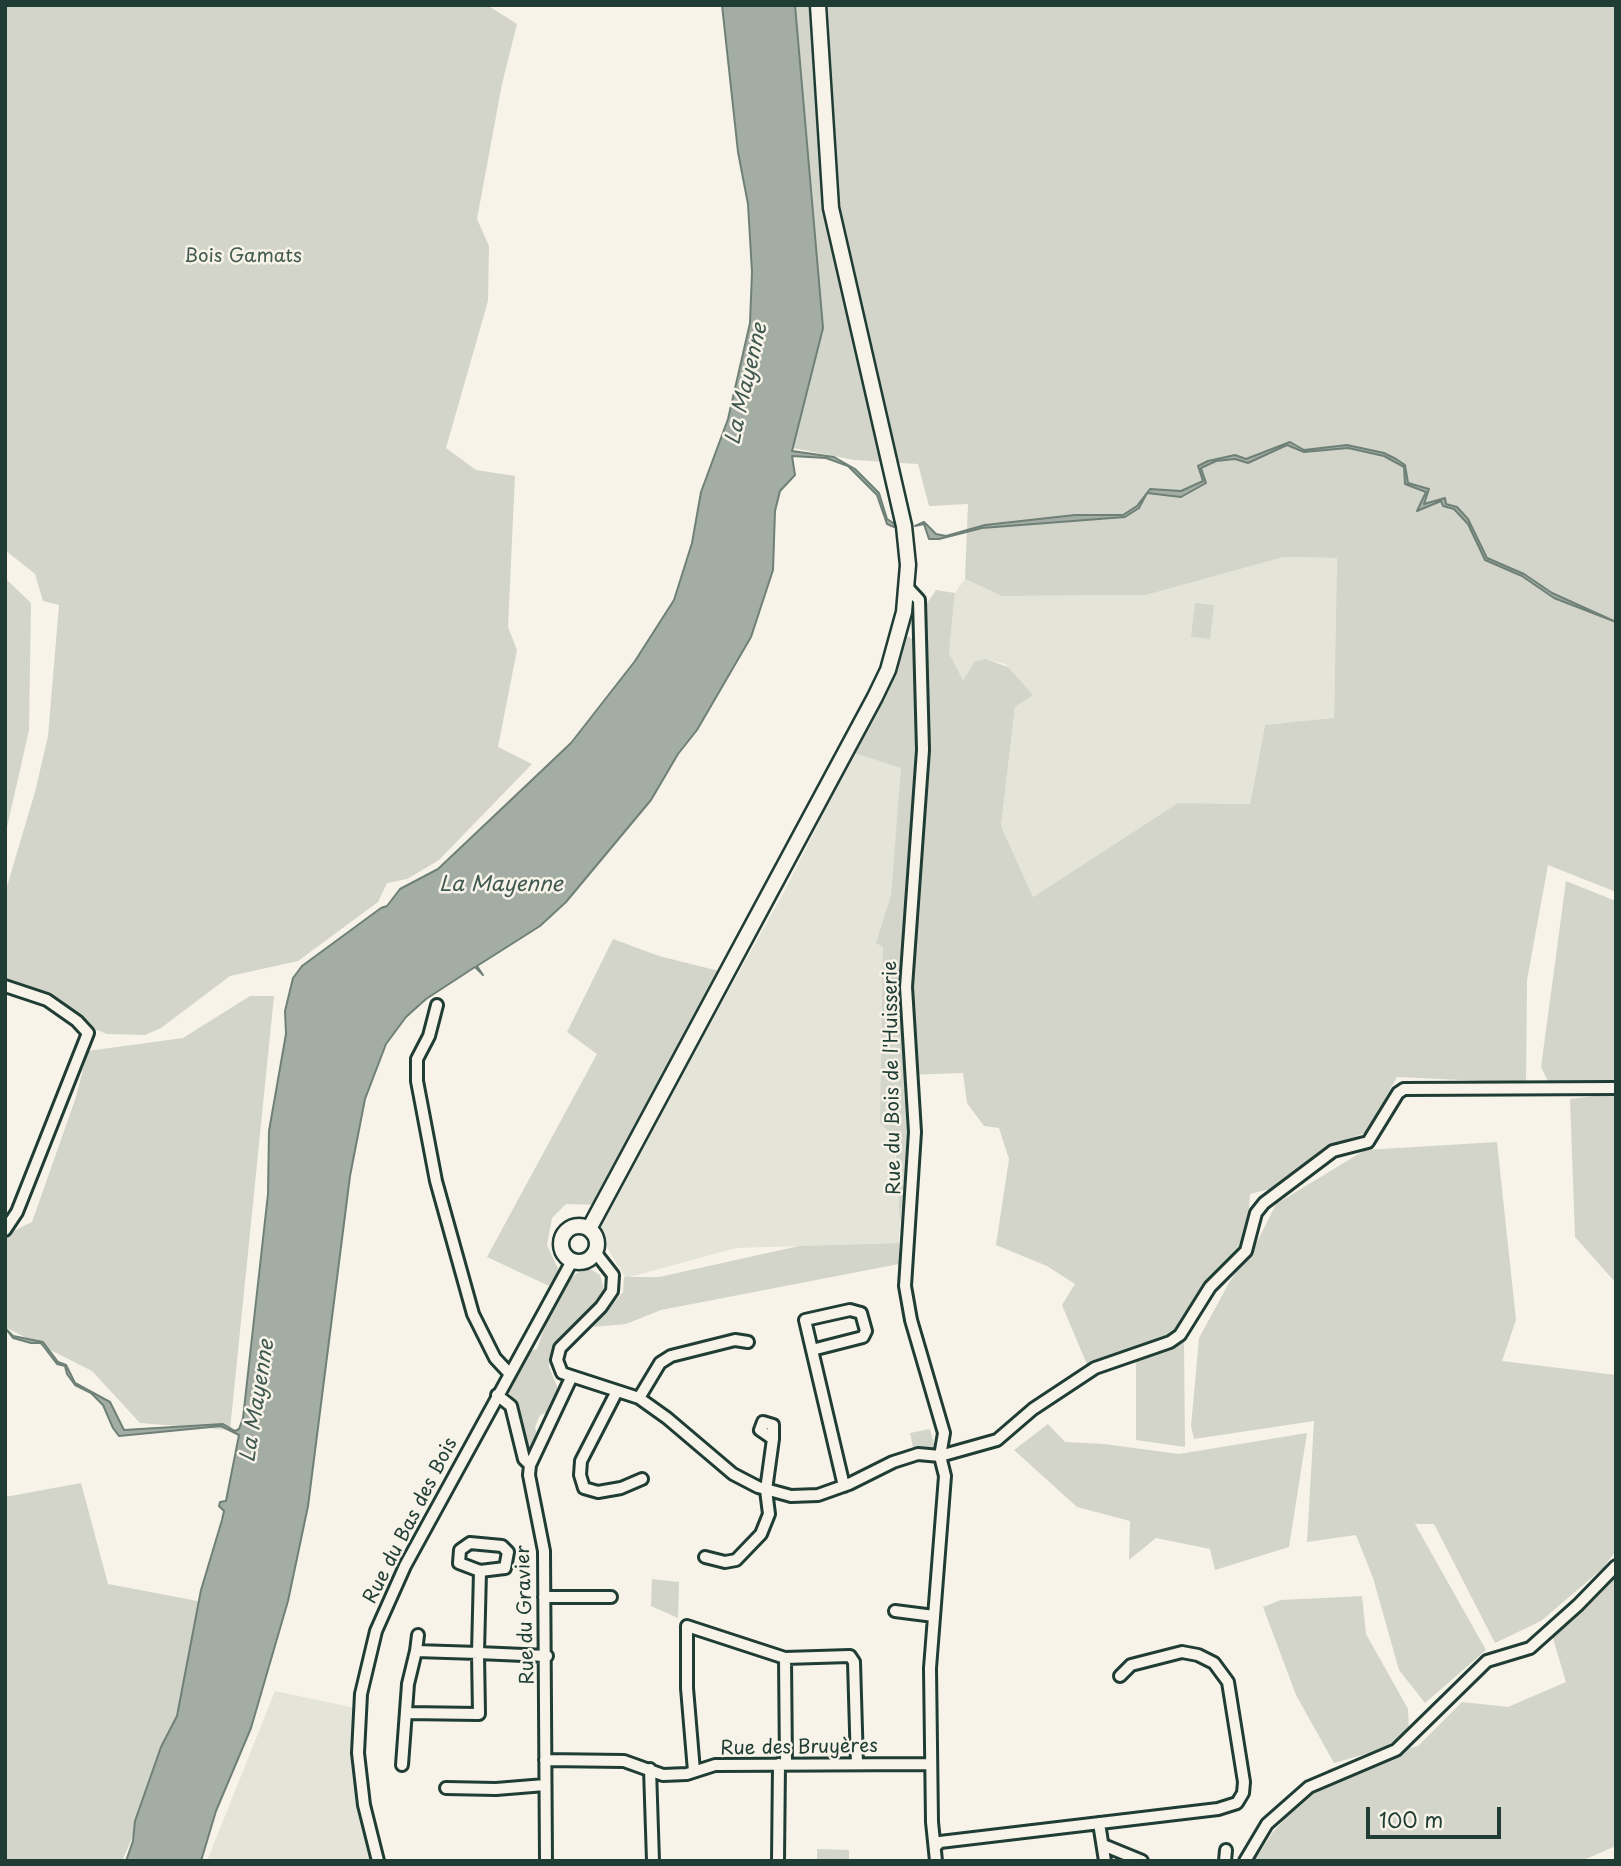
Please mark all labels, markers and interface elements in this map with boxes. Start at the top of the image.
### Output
park label: Bois Gamats [184,246,302,268]
water label: La Mayenne [721,321,773,447]
water label: La Mayenne [439,872,563,898]
street label: Rue du Bois de l'Huisserie [880,961,906,1195]
water label: La Mayenne [236,1338,280,1464]
street label: Rue du Bas des Bois [359,1434,463,1608]
street label: Rue du Gravier [512,1545,540,1685]
street label: Rue des Bruyères [720,1735,878,1761]
scale bar [1369,1792,1504,1836]
text: 100 m [1379,1803,1443,1835]

